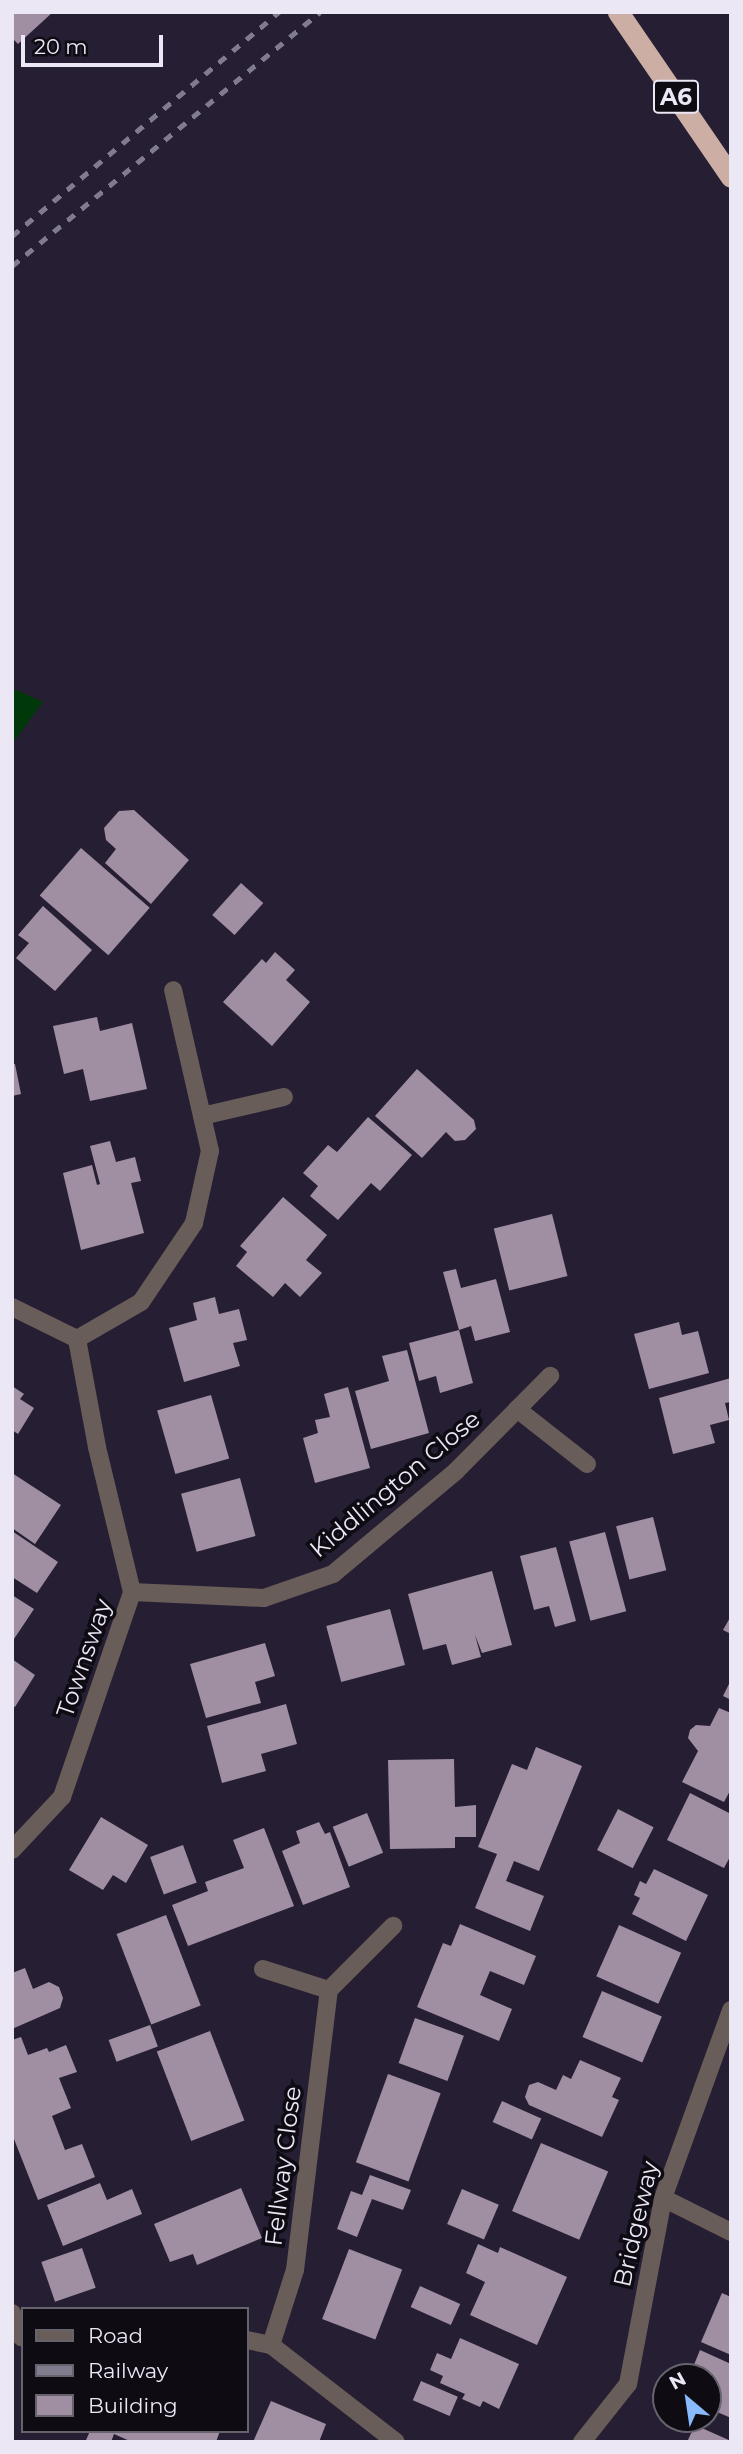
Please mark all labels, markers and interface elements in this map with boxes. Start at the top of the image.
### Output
scale bar [24,21,166,65]
text: 20 m [34,34,88,59]
road number: A6 [652,78,700,116]
street label: Kiddlington Close [304,1404,486,1564]
street label: Townsway [50,1595,118,1721]
street label: Fellway Close [259,2085,307,2247]
street label: Bridgeway [608,2158,664,2290]
legend [21,2307,248,2433]
text: Road [88,2323,143,2348]
text: Railway [88,2358,168,2383]
north arrow [652,2363,722,2433]
text: N [665,2367,690,2395]
text: Building [88,2393,178,2418]

